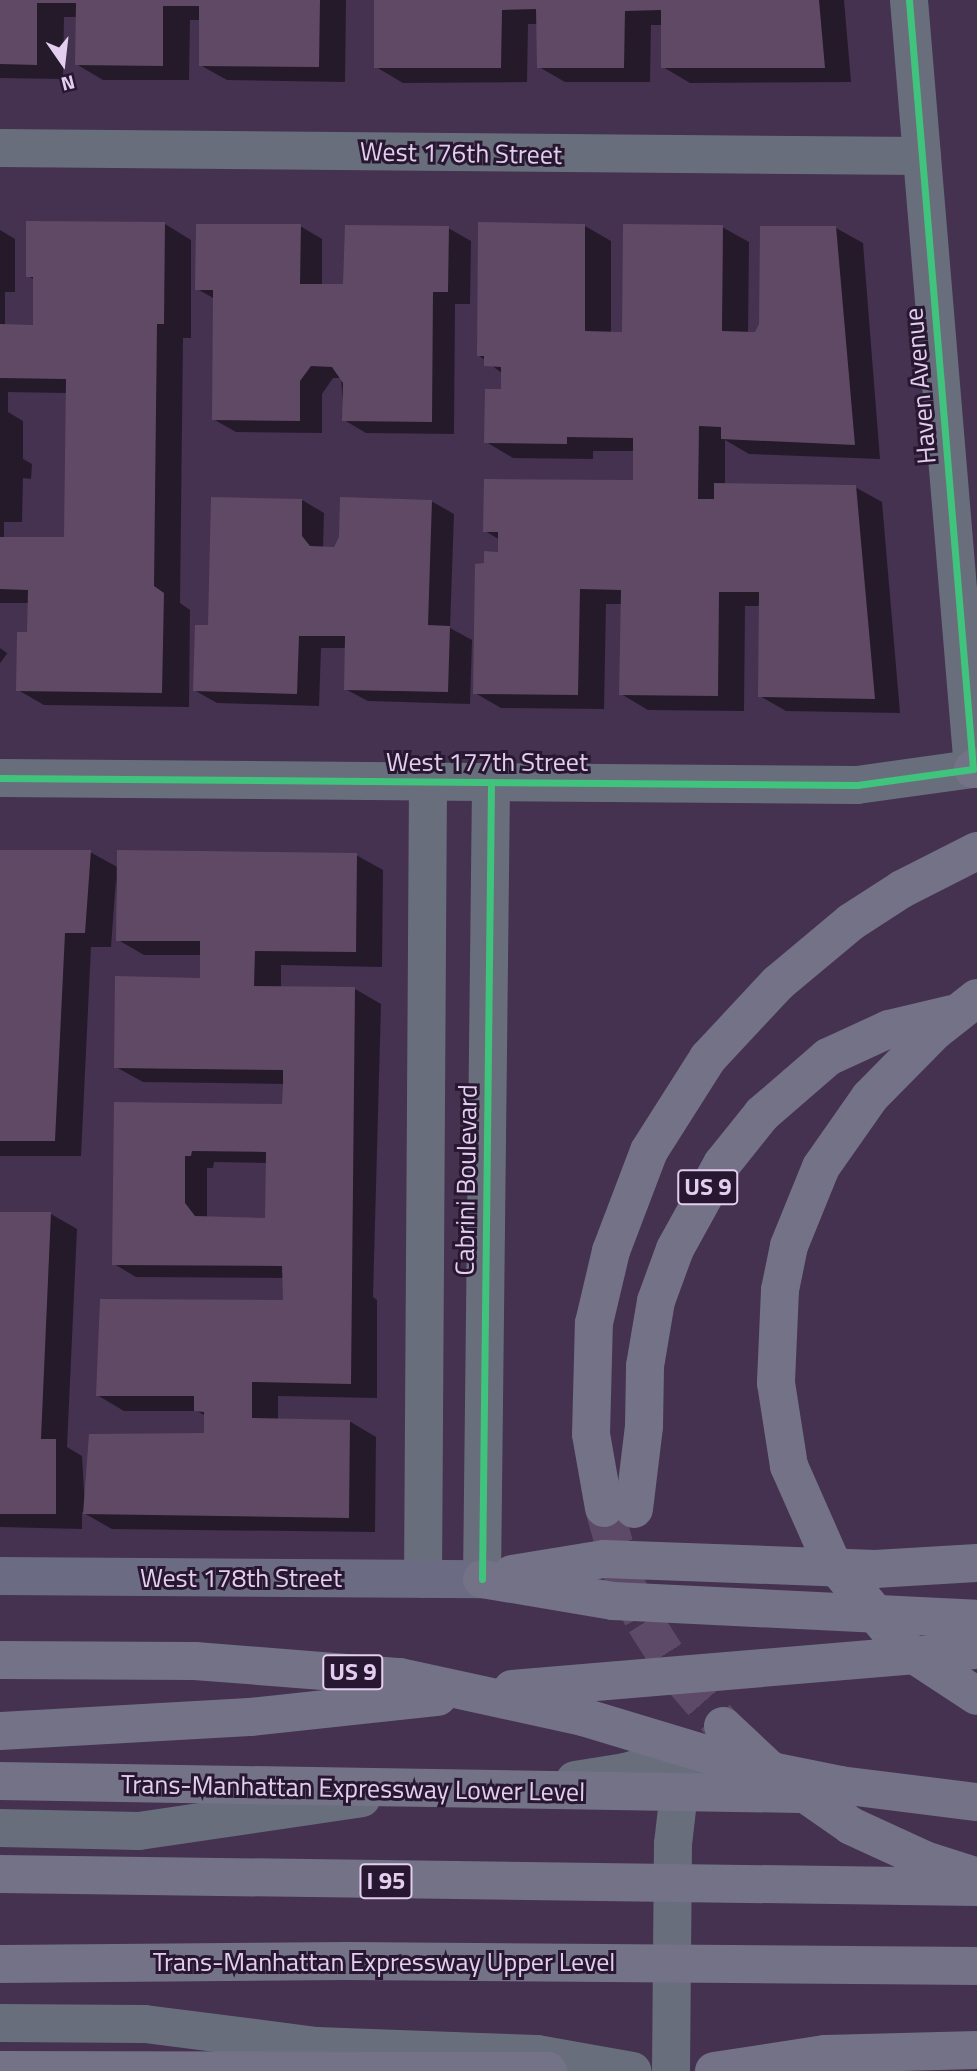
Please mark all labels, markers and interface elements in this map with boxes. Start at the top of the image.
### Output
north arrow [28,28,98,98]
text: N [58,68,78,100]
street label: West 176th Street [360,136,562,170]
street label: Haven Avenue [898,307,942,465]
street label: West 177th Street [386,746,588,778]
street label: Cabrini Boulevard [449,1084,483,1276]
road number: US 9 [676,1167,740,1208]
street label: West 178th Street [140,1562,342,1594]
road number: US 9 [322,1652,384,1692]
street label: Trans-Manhattan Expressway Lower Level [121,1768,585,1808]
road number: I 95 [358,1860,414,1902]
street label: Trans-Manhattan Expressway Upper Level [153,1946,615,1978]

